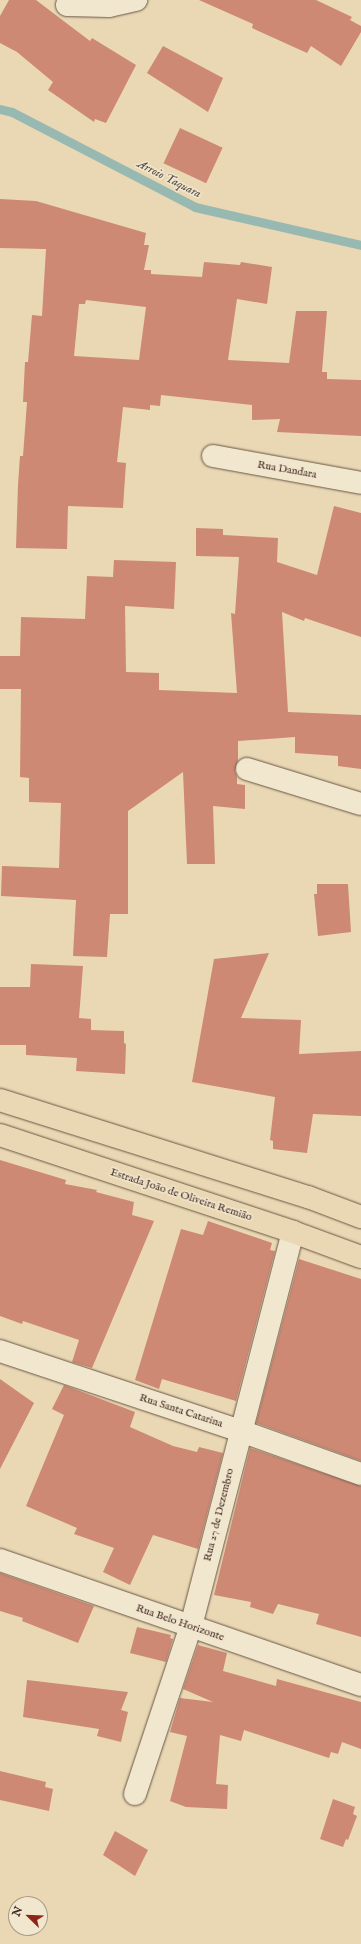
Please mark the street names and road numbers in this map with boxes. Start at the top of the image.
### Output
street label: Rua Dandara [256,458,318,482]
street label: Estrada João de Oliveira Remião [109,1166,253,1224]
street label: Rua Santa Catarina [138,1391,224,1431]
street label: Rua 27 de Dezembro [201,1467,237,1563]
street label: Rua Belo Horizonte [134,1602,226,1644]

